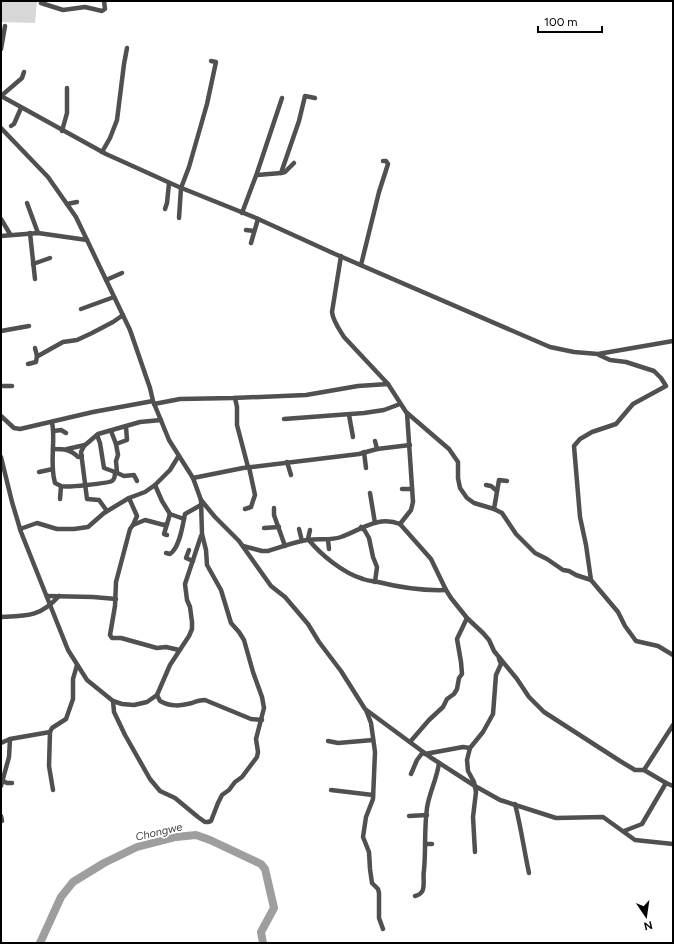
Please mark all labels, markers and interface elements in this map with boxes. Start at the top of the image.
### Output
scale bar [538,8,602,34]
text: 100 m [544,15,578,29]
water label: Chongwe [134,820,184,844]
north arrow [626,896,666,936]
text: N [643,918,654,933]

